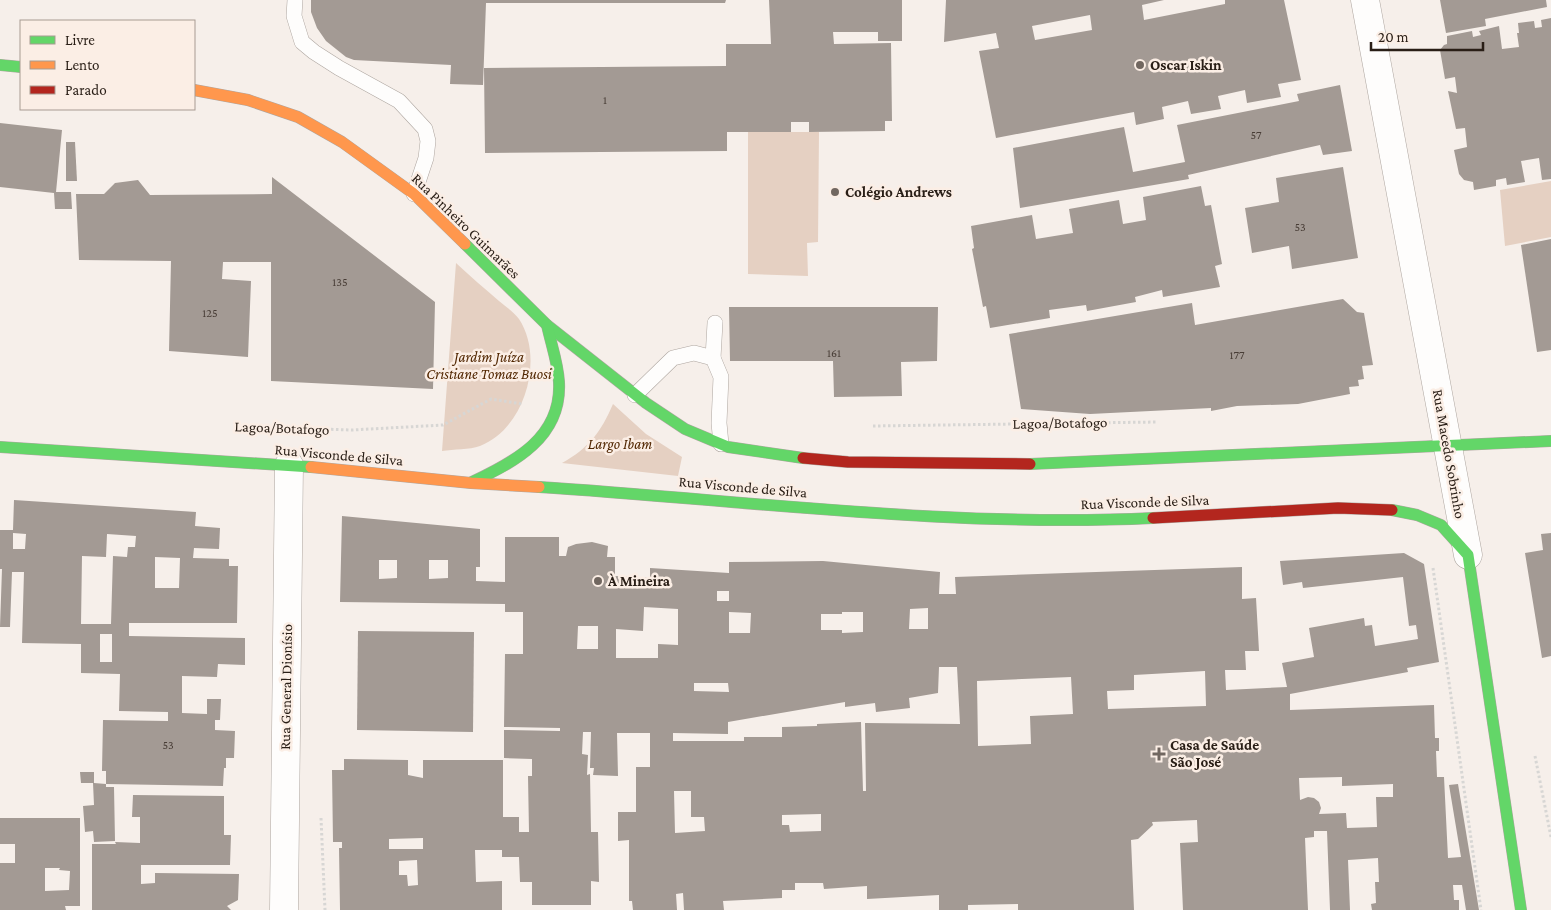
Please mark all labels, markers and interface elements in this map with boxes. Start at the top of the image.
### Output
legend [20,20,195,110]
scale bar [1371,20,1484,52]
text: 20 m [1378,29,1409,45]
text: Livre [65,32,95,48]
text: Lento [65,57,99,73]
place label: Oscar Iskin [1150,57,1222,73]
marker: Oscar Iskin [1134,59,1146,71]
text: Parado [65,82,107,98]
house number: 1 [603,93,607,107]
house number: 57 [1251,128,1262,142]
street label: Rua Pinheiro Guimarães [409,170,523,282]
place label: Colégio Andrews [845,184,952,200]
marker: Colégio Andrews [829,186,841,198]
house number: 53 [1294,220,1306,234]
house number: 135 [332,275,348,289]
house number: 125 [202,306,218,320]
house number: 161 [827,346,841,360]
house number: 177 [1229,348,1245,362]
park label: Jardim Juíza Cristiane Tomaz Buosi [426,349,553,382]
street label: Rua Macedo Sobrinho [1430,388,1468,520]
street label: Lagoa/Botafogo [1012,414,1108,433]
street label: Lagoa/Botafogo [234,418,330,439]
park label: Largo Ibam [588,436,652,453]
street label: Rua Visconde de Silva [274,441,404,469]
street label: Rua Visconde de Silva [678,473,808,501]
street label: Rua Visconde de Silva [1080,492,1210,512]
place label: À Mineira [607,573,671,589]
marker: À Mineira [592,575,604,587]
street label: Rua General Dionísio [277,624,295,750]
place label: Casa de Saúde São José [1170,737,1259,770]
house number: 53 [162,738,174,752]
marker: Casa de Saúde São José [1152,747,1166,761]

